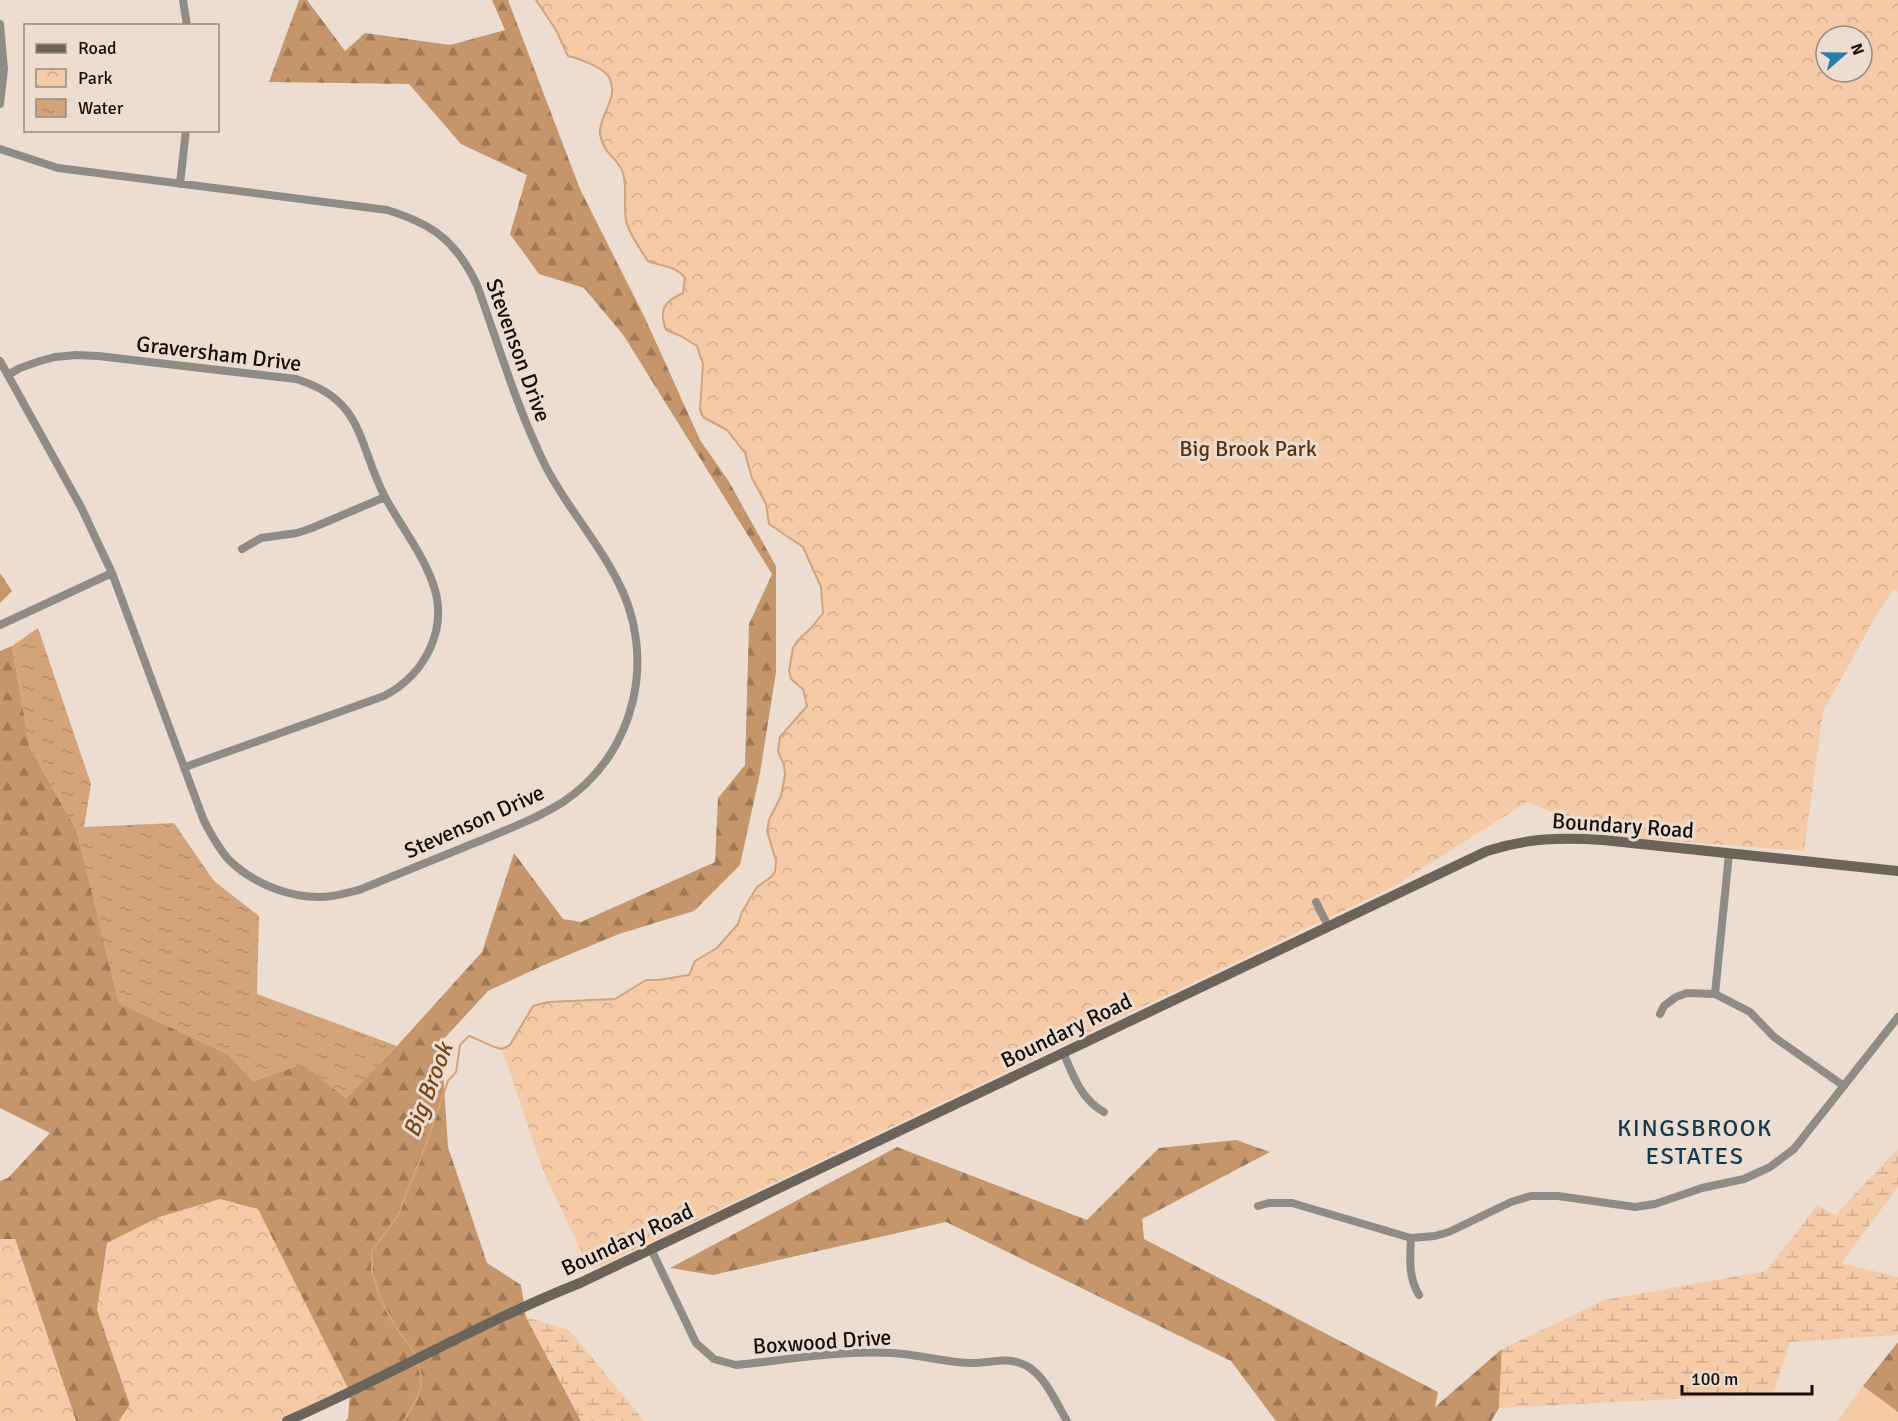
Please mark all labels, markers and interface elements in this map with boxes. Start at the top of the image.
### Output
legend [24,24,219,132]
north arrow [1814,24,1874,84]
text: Road [78,37,117,59]
text: N [1846,41,1868,58]
text: Park [78,67,113,89]
text: Water [78,97,124,119]
street label: Stevenson Drive [480,275,557,425]
street label: Graversham Drive [135,330,303,377]
park label: Big Brook Park [1179,435,1317,462]
street label: Stevenson Drive [400,779,548,864]
street label: Boundary Road [1551,807,1695,844]
street label: Boundary Road [996,987,1136,1074]
water label: Big Brook [396,1037,460,1141]
district label: KINGSBROOK ESTATES [1617,1113,1773,1171]
street label: Boundary Road [557,1197,697,1282]
street label: Boxwood Drive [752,1323,892,1360]
scale bar [1682,1358,1812,1396]
text: 100 m [1691,1368,1738,1390]

